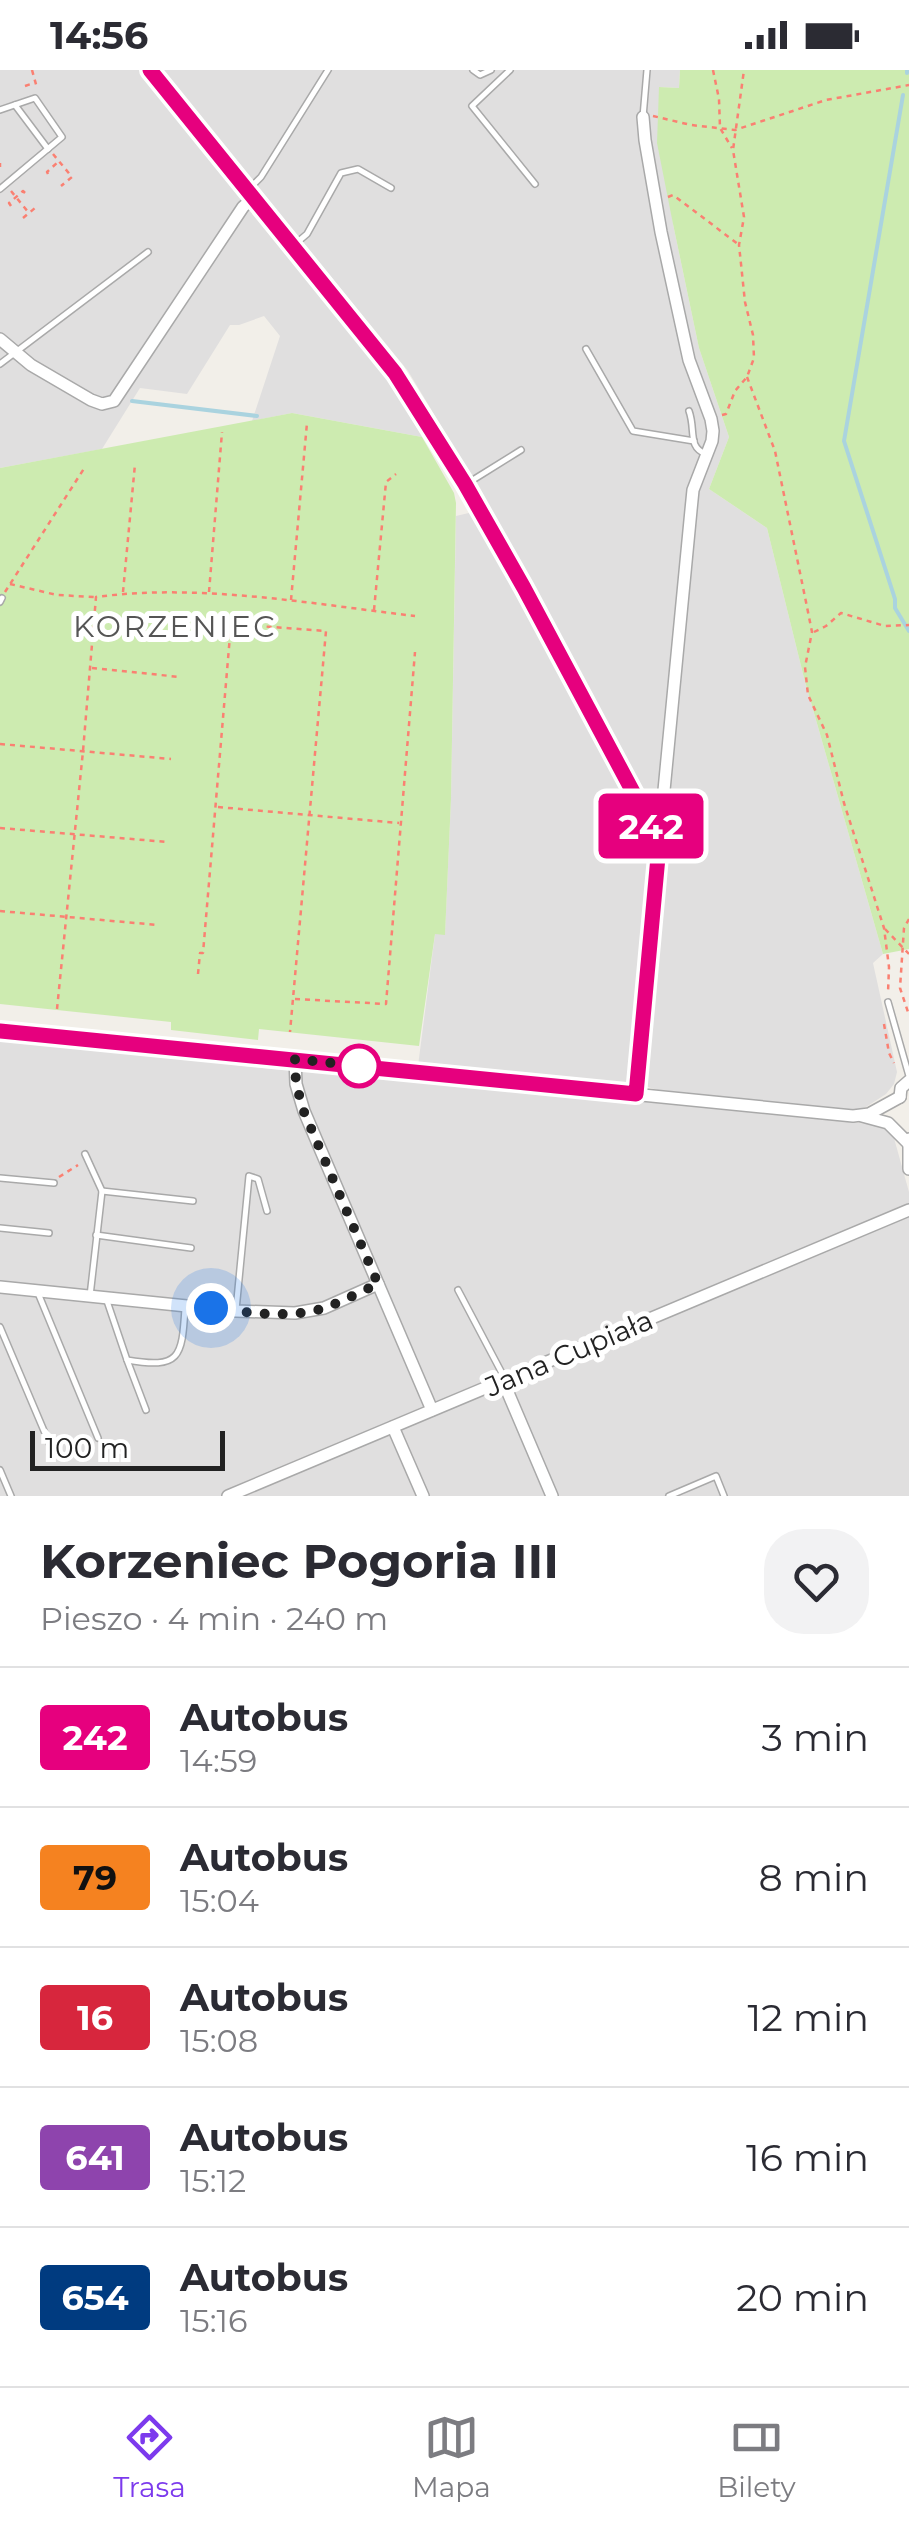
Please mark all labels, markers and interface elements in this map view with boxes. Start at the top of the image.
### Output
text: 14:56 [50,12,148,59]
district label: KORZENIEC [73,608,277,645]
line badge: 242 [594,794,708,858]
text: 242 [618,805,684,848]
unlabelled marker [338,1045,380,1087]
your location [186,1283,236,1333]
street label: Jana Cupiała [479,1302,658,1404]
scale bar [30,1426,225,1470]
text: 100 m [45,1431,129,1465]
button: heart [764,1529,869,1634]
text: Korzeniec Pogoria III [40,1532,559,1590]
text: Pieszo · 4 min · 240 m [40,1599,388,1638]
text: Autobus [180,1694,348,1741]
text: 3 min [761,1714,869,1761]
text: 242 [62,1716,128,1759]
text: 14:59 [180,1741,257,1780]
text: Autobus [180,1834,348,1881]
text: 8 min [759,1854,869,1901]
text: 79 [73,1856,117,1899]
text: 15:04 [180,1881,259,1920]
text: Autobus [180,1974,348,2021]
text: 12 min [748,1994,869,2041]
text: 16 [77,1996,113,2039]
text: 15:08 [180,2021,258,2060]
text: Autobus [180,2114,348,2161]
text: 16 min [746,2134,869,2181]
text: 641 [65,2136,125,2179]
text: 15:12 [180,2161,246,2200]
text: Autobus [180,2254,348,2301]
text: 20 min [736,2274,869,2321]
text: 654 [61,2276,129,2319]
text: 15:16 [180,2301,248,2340]
tab: Trasa [113,2410,186,2504]
tab: Mapa [412,2410,491,2504]
tab: Bilety [717,2410,796,2504]

